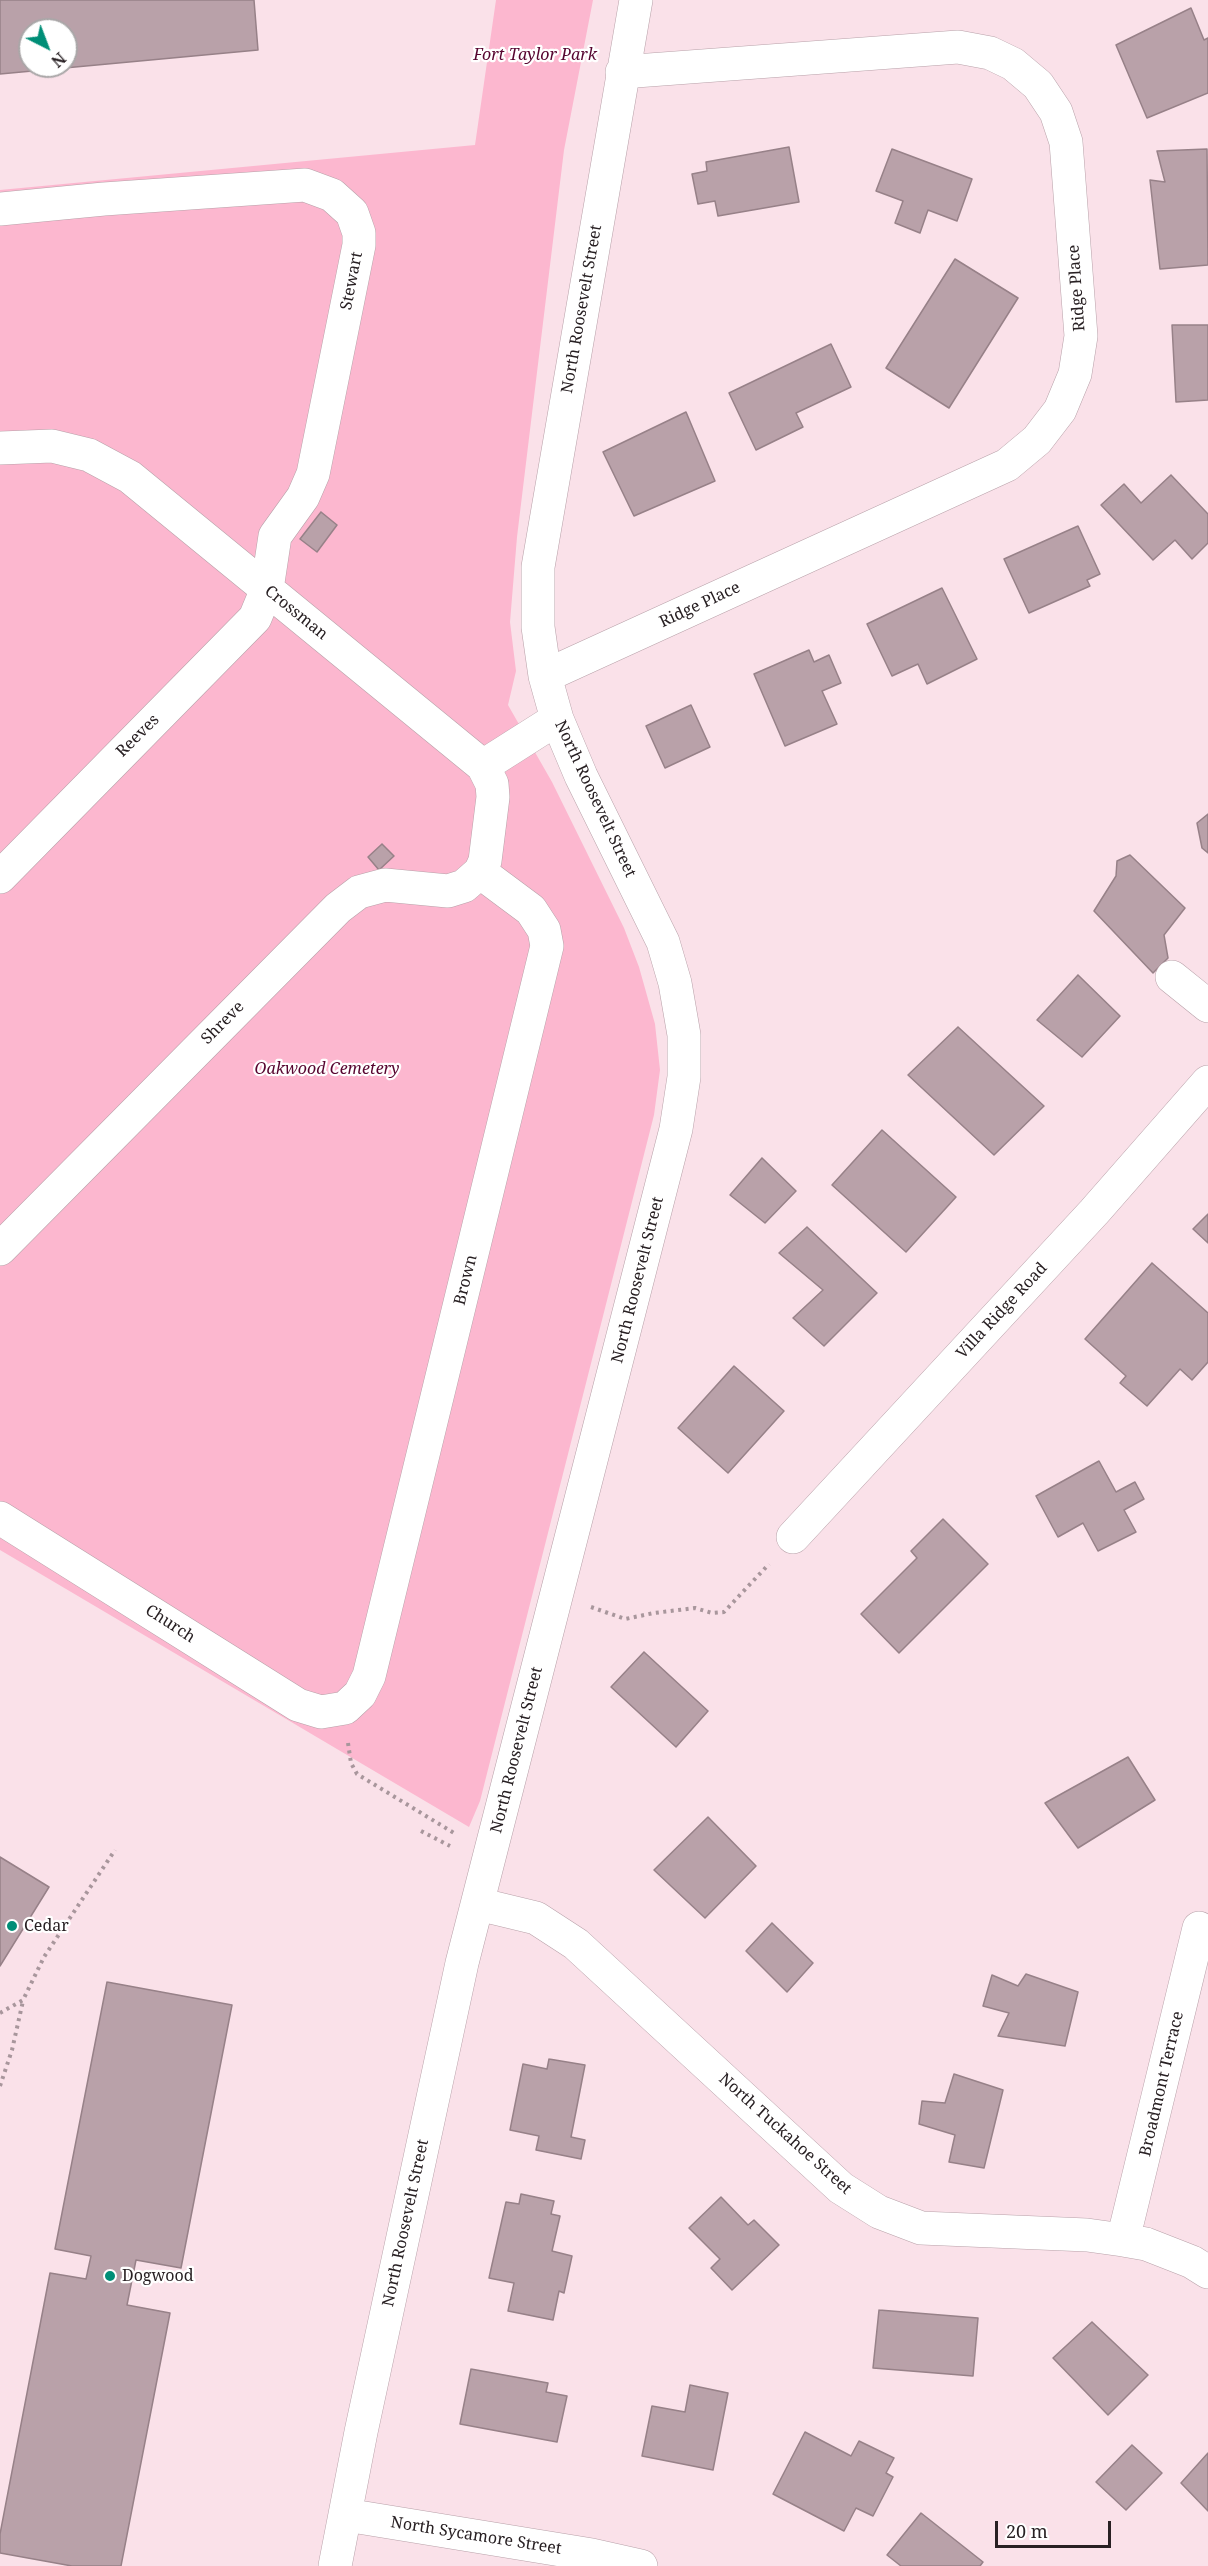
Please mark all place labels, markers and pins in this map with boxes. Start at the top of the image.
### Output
place label: Cedar [24,1916,69,1936]
marker: Cedar [5,1919,19,1933]
place label: Dogwood [122,2266,194,2286]
marker: Dogwood [103,2269,117,2283]

